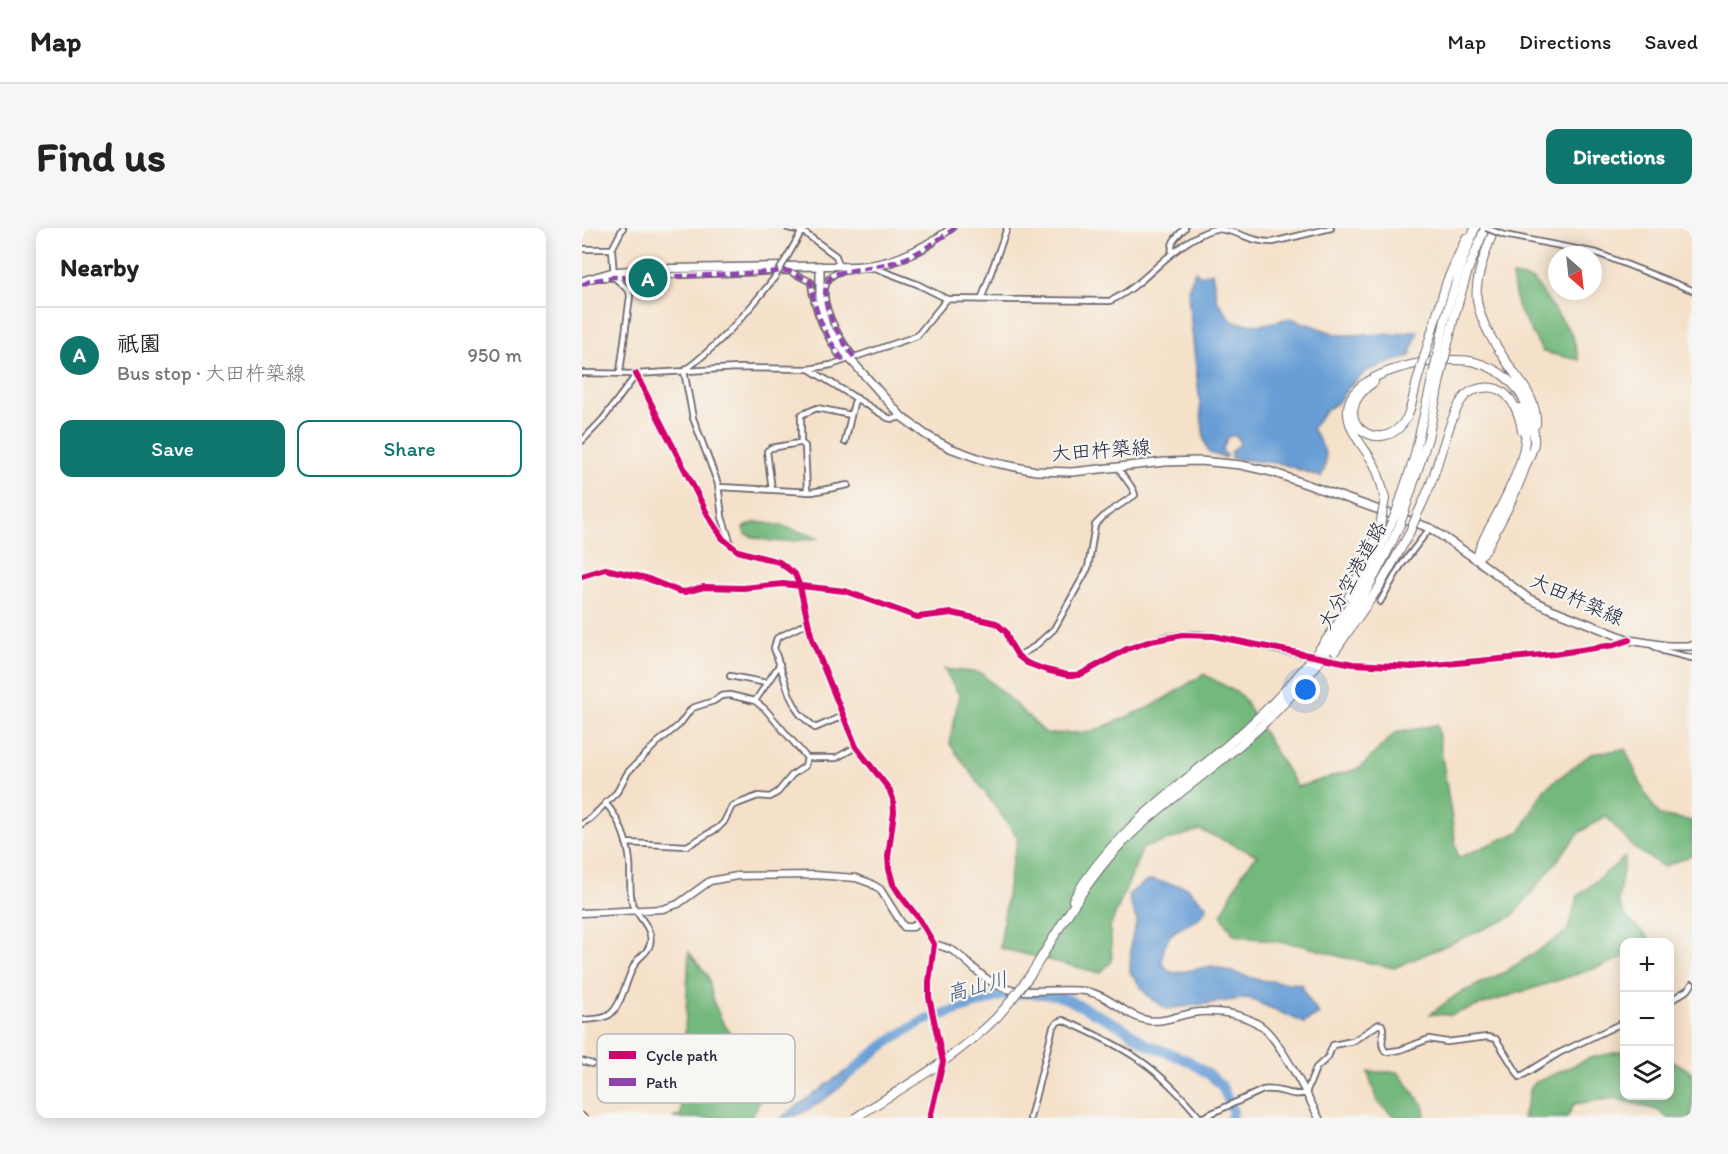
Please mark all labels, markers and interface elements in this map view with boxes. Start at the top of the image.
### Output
text: Map [30,24,81,58]
text: Map [1448,29,1486,54]
text: Directions [1519,29,1611,54]
text: Saved [1644,29,1698,54]
button: Directions [1546,129,1692,184]
text: Find us [36,131,166,182]
north arrow [1548,246,1602,300]
text: Nearby [60,251,139,283]
pin: A [628,256,668,300]
text: 祇園 [117,330,161,357]
text: A [73,343,86,367]
text: 950 m [467,343,522,367]
text: Bus stop · 大田杵築線 [117,361,305,385]
button: Save [60,420,285,477]
button: Share [297,420,522,477]
street label: 大田杵築線 [1050,435,1152,465]
street label: 大分空港道路 [1312,517,1392,633]
street label: 大田杵築線 [1526,568,1628,630]
your location [1291,675,1320,704]
map controls [1620,938,1674,1100]
button: + [1620,938,1674,992]
water label: 高山川 [943,966,1011,1006]
button: − [1620,992,1674,1046]
legend [597,1034,795,1103]
text: Cycle path [646,1046,718,1065]
button: layers [1620,1046,1674,1100]
text: Path [646,1073,677,1092]

